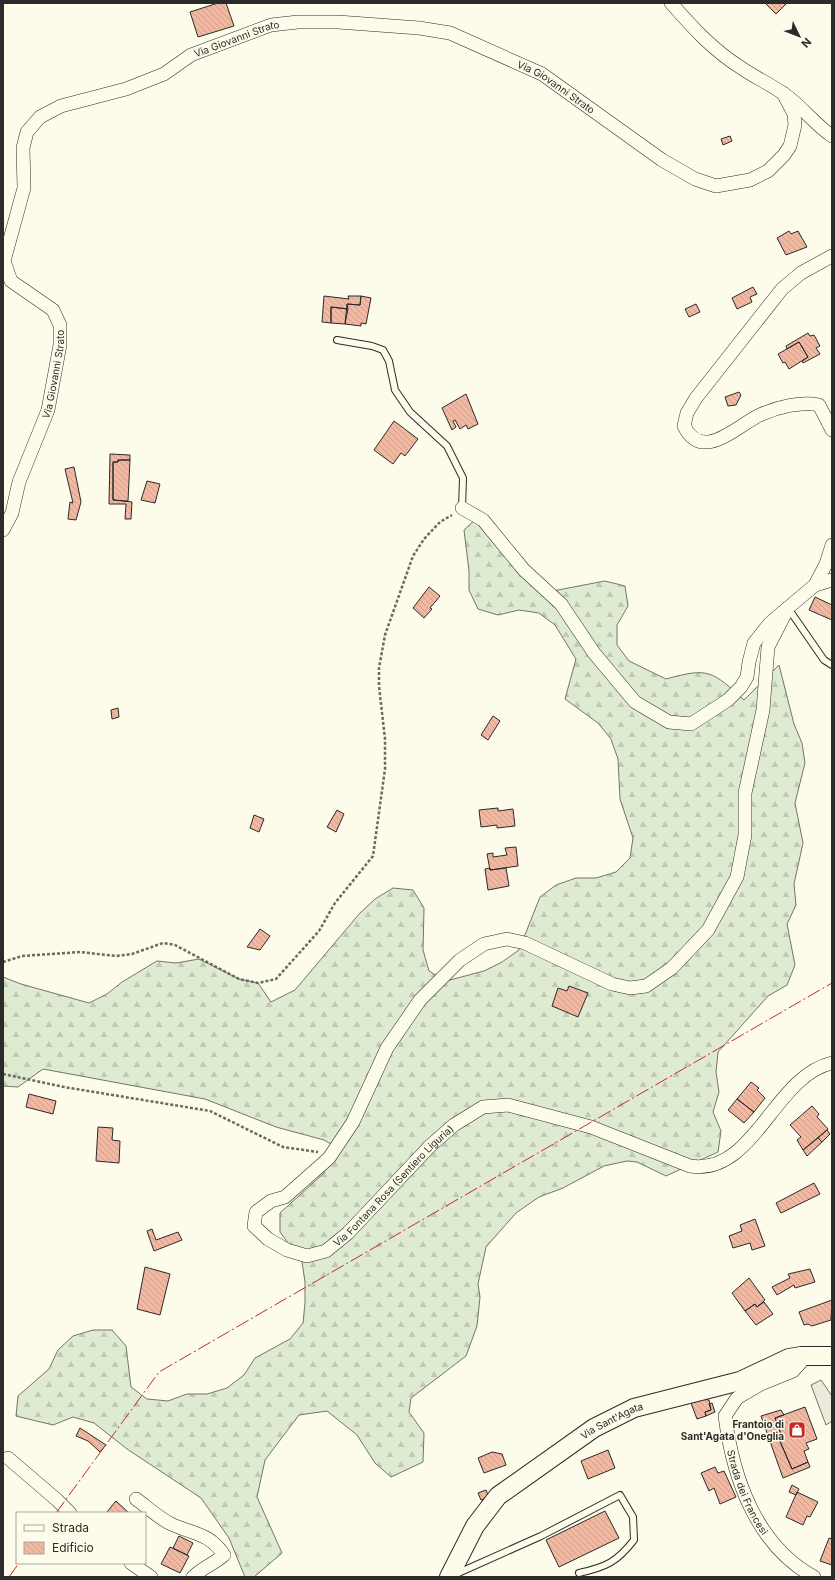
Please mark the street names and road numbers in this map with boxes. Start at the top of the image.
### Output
street label: Via Giovanni Strato [192,18,280,59]
street label: Via Giovanni Strato [516,58,597,116]
street label: Via Giovanni Strato [39,330,66,420]
street label: Via Fontana Rosa (Sentiero Liguria) [331,1122,456,1249]
street label: Via Sant'Agata [578,1400,644,1442]
street label: Strada dei Francesi [725,1449,771,1537]

